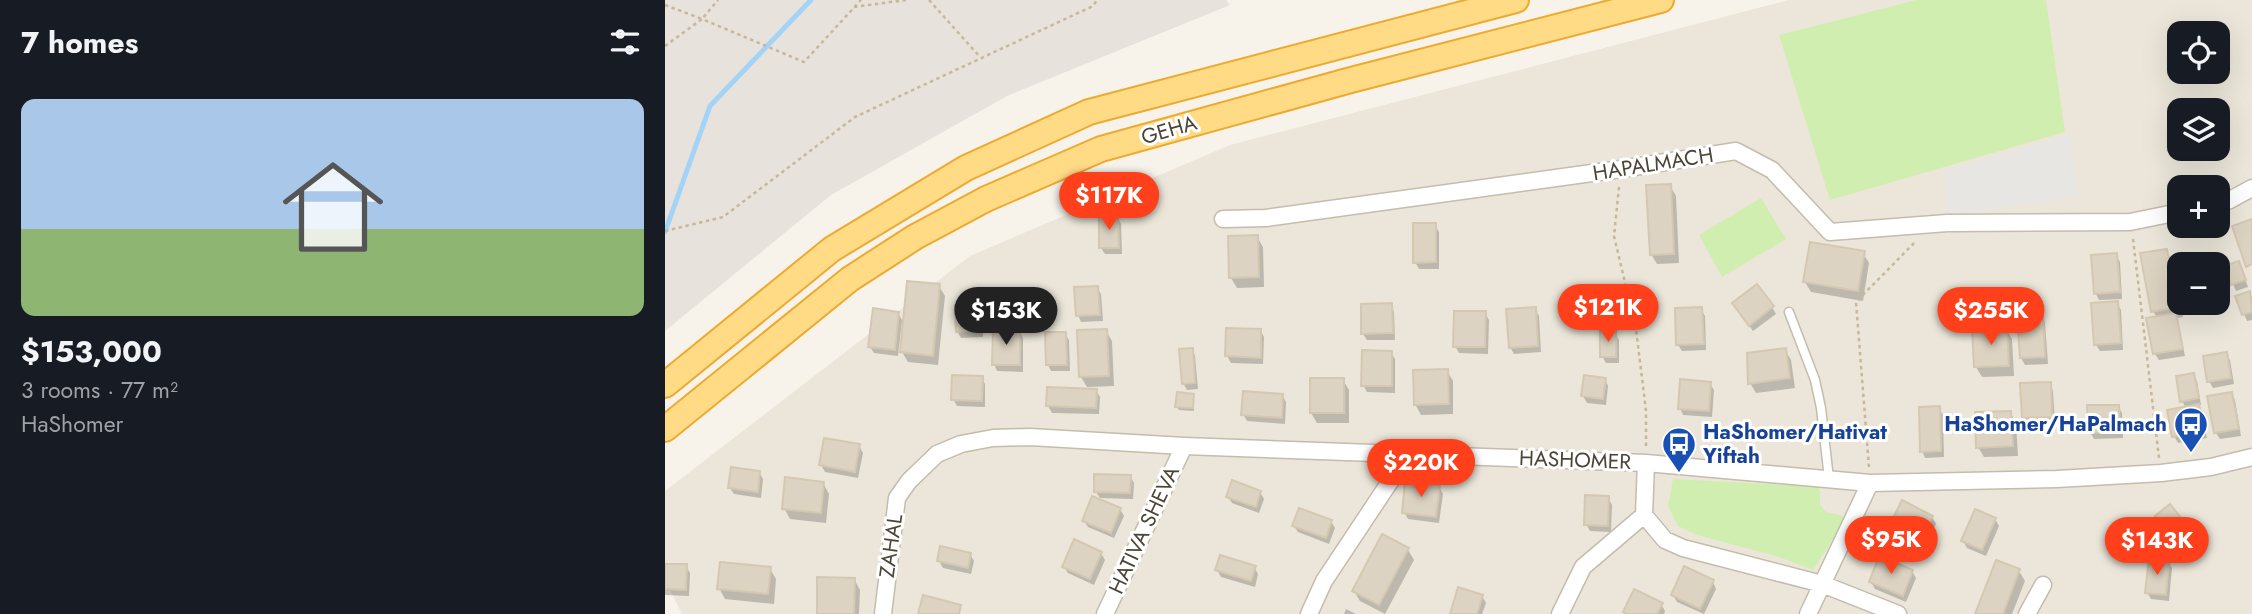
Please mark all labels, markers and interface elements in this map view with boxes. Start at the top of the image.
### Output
text: 7 homes [21,21,138,64]
map controls [2167,21,2230,315]
button: locate [2167,21,2230,84]
icon: filters [606,23,644,61]
button: layers [2167,98,2230,161]
street label: GEHA [1138,108,1201,152]
street label: HAPALMACH [1590,140,1716,188]
icon: home [270,144,396,270]
pin: $117K [1060,173,1158,232]
button: + [2167,175,2230,238]
text: $117K [1075,178,1143,212]
button: − [2167,252,2230,315]
pin: $121K [1559,284,1657,344]
pin: $153K [957,288,1055,347]
pin: $255K [1942,288,2040,347]
text: $121K [1574,290,1642,324]
text: $153K [970,293,1042,327]
text: $255K [1953,293,2029,327]
text: $153,000 [21,330,162,373]
text: 3 rooms · 77 m² [21,373,178,407]
bus stop icon: HaShomer/HaPalmach [2172,405,2210,454]
text: HaShomer [21,407,123,441]
place label: HaShomer/HaPalmach [1944,409,2167,439]
place label: HaShomer/Hativat Yiftah [1702,417,1887,471]
bus stop icon: HaShomer/Hativat Yiftah [1660,425,1698,474]
pin: $220K [1372,440,1470,499]
street label: HASHOMER [1518,443,1632,477]
text: $220K [1383,445,1459,479]
street label: HATIVA SHEVA [1101,461,1187,599]
street label: ZAHAL [872,512,910,580]
pin: $95K [1850,516,1932,576]
pin: $143K [2108,518,2206,577]
text: $95K [1861,522,1921,556]
text: $143K [2121,523,2193,557]

